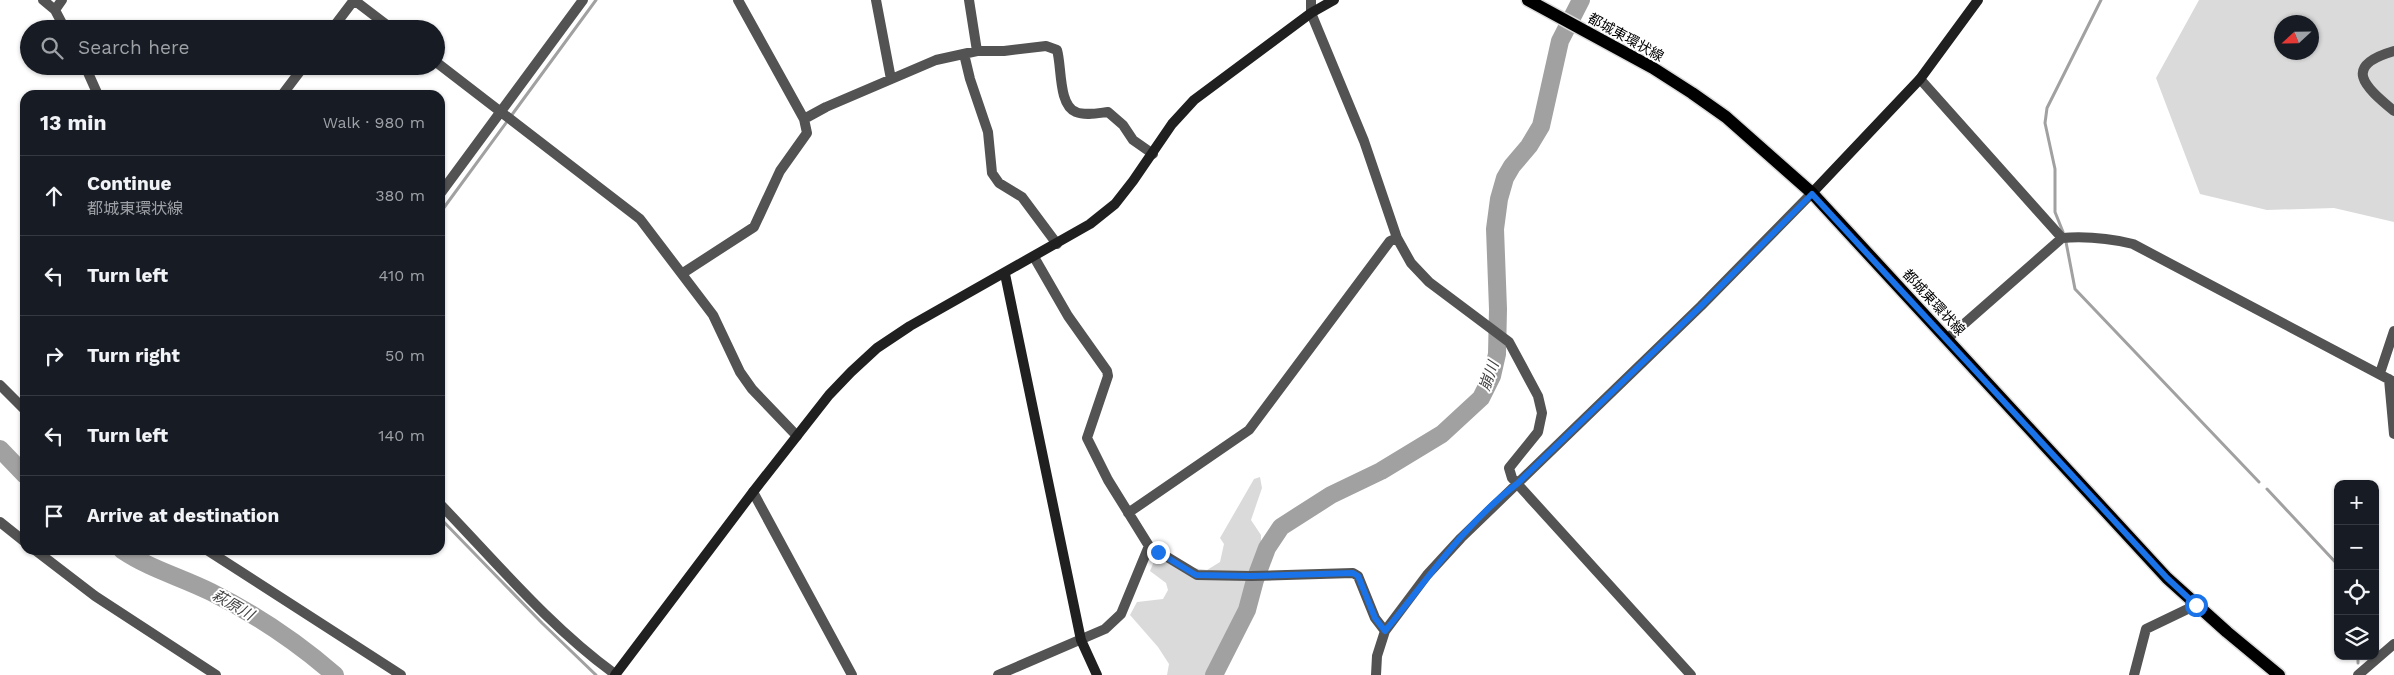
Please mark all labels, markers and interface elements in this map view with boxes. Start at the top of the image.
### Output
street label: 都城東環状線 [1585,10,1667,64]
north arrow [2274,15,2319,60]
search box [20,20,445,75]
icon: search [38,34,66,62]
text: Search here [78,36,189,59]
text: 13 min [40,110,106,135]
text: Walk · 980 m [323,113,425,132]
text: Continue [87,172,171,195]
icon: ahead [40,182,68,210]
text: 380 m [375,186,425,205]
text: 都城東環状線 [87,199,183,218]
icon: left [40,262,68,290]
text: Turn left [87,264,168,287]
text: 410 m [379,266,425,285]
street label: 都城東環状線 [1900,266,1968,338]
icon: right [40,342,68,370]
text: Turn right [87,344,180,367]
text: 50 m [385,346,425,365]
water label: 崩川 [1476,357,1503,393]
icon: left [40,422,68,450]
text: Turn left [87,424,168,447]
text: 140 m [378,426,425,445]
map controls [2334,480,2379,660]
button: + [2334,480,2379,525]
icon: arrive [40,502,68,530]
text: Arrive at destination [87,504,279,527]
button: − [2334,525,2379,570]
route end [1147,541,1170,564]
button: locate [2334,570,2379,615]
water label: 萩原川 [209,586,259,625]
route start [2185,594,2208,617]
button: layers [2334,615,2379,660]

